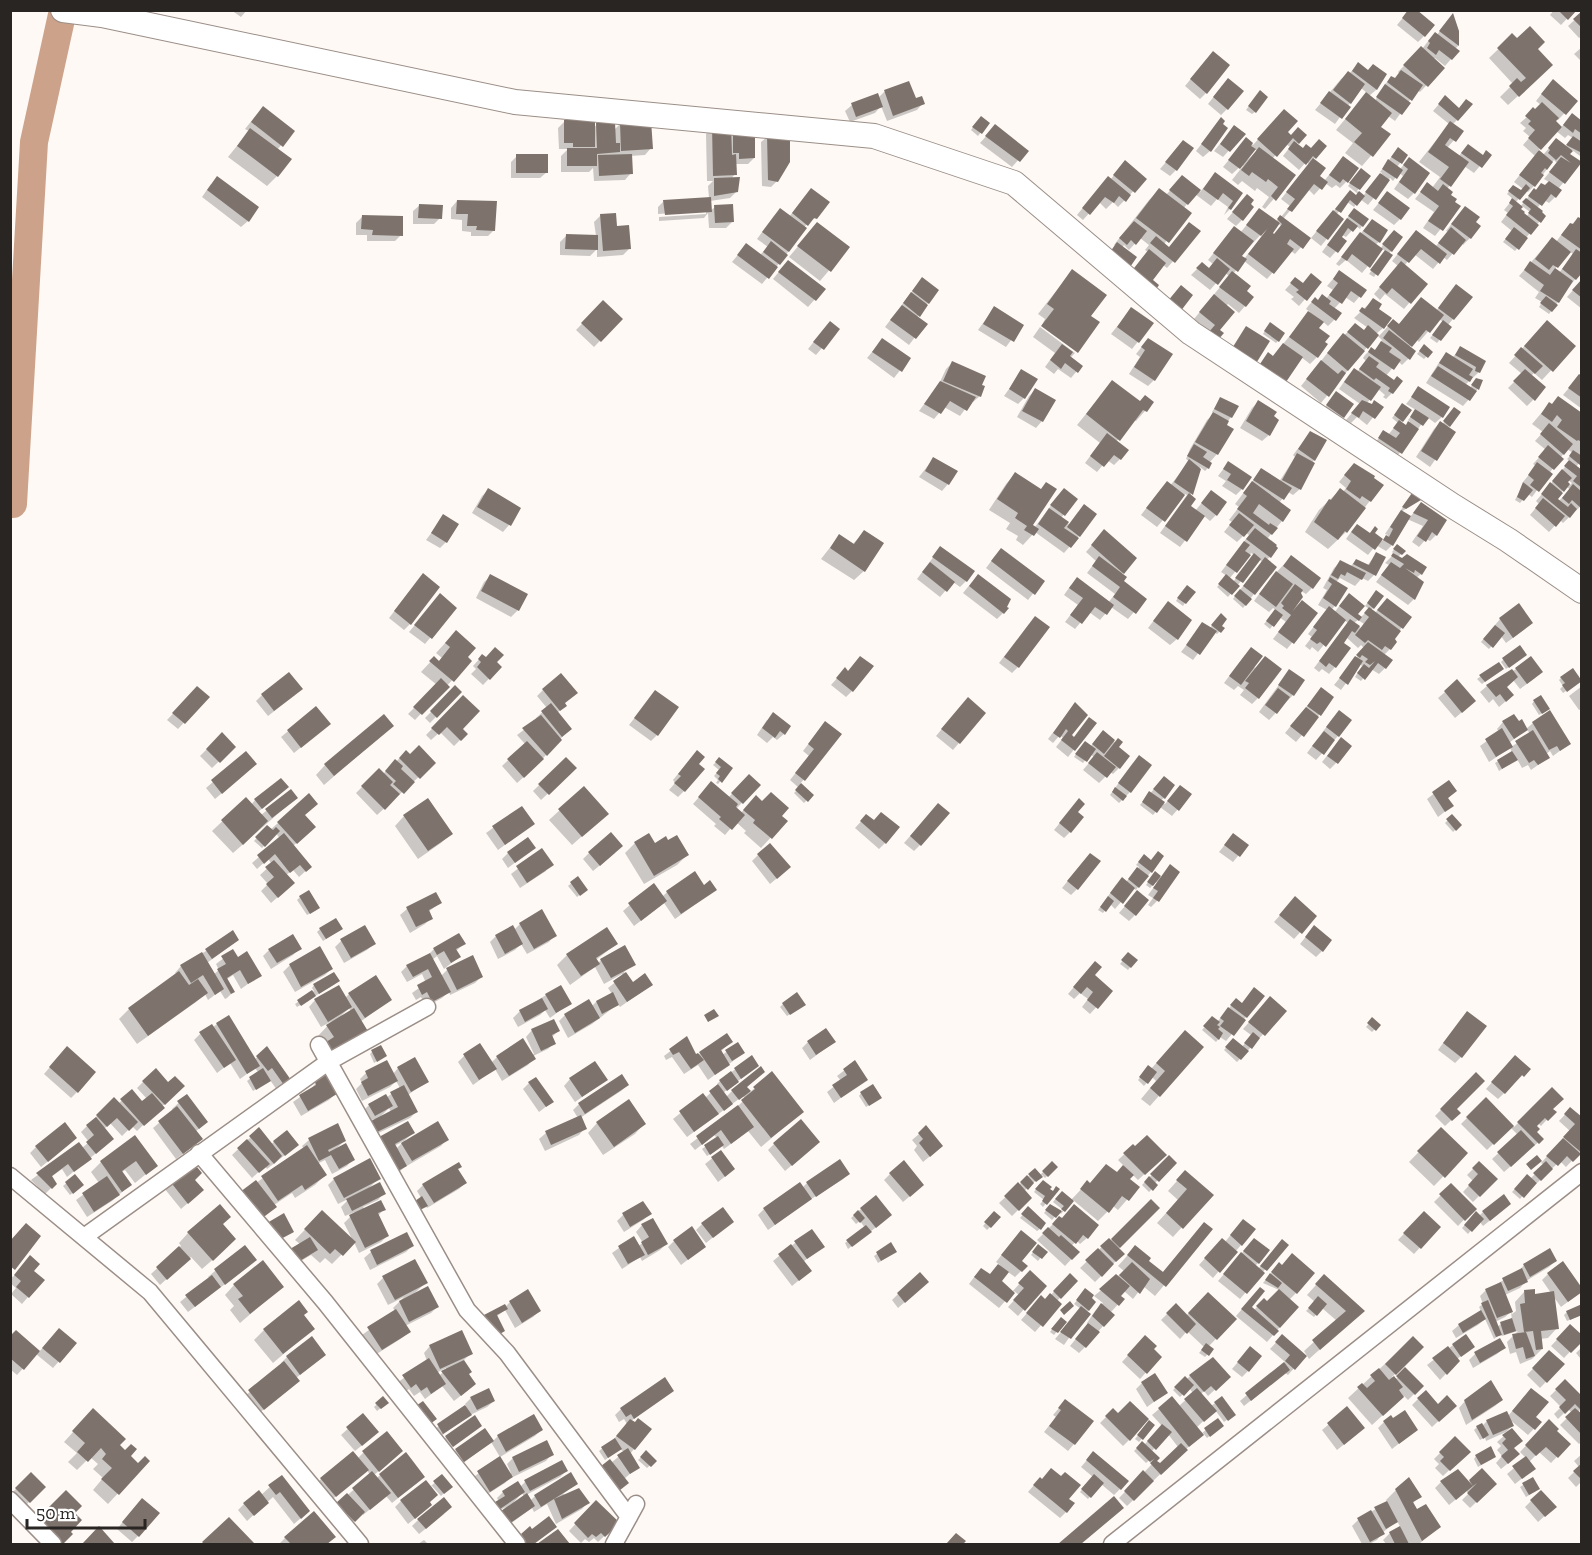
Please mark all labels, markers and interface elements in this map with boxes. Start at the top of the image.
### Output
scale bar [27,1492,146,1530]
text: 50 m [36,1502,76,1524]

